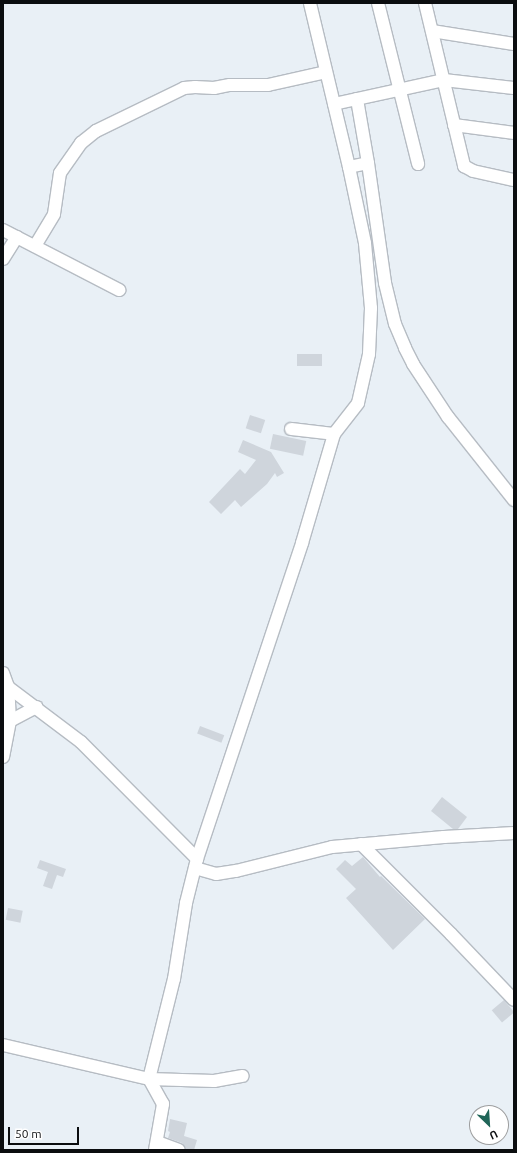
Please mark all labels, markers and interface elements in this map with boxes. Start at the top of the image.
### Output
north arrow [469,1105,509,1145]
scale bar [10,1119,81,1145]
text: 50 m [15,1127,42,1140]
text: U [488,1128,500,1142]

